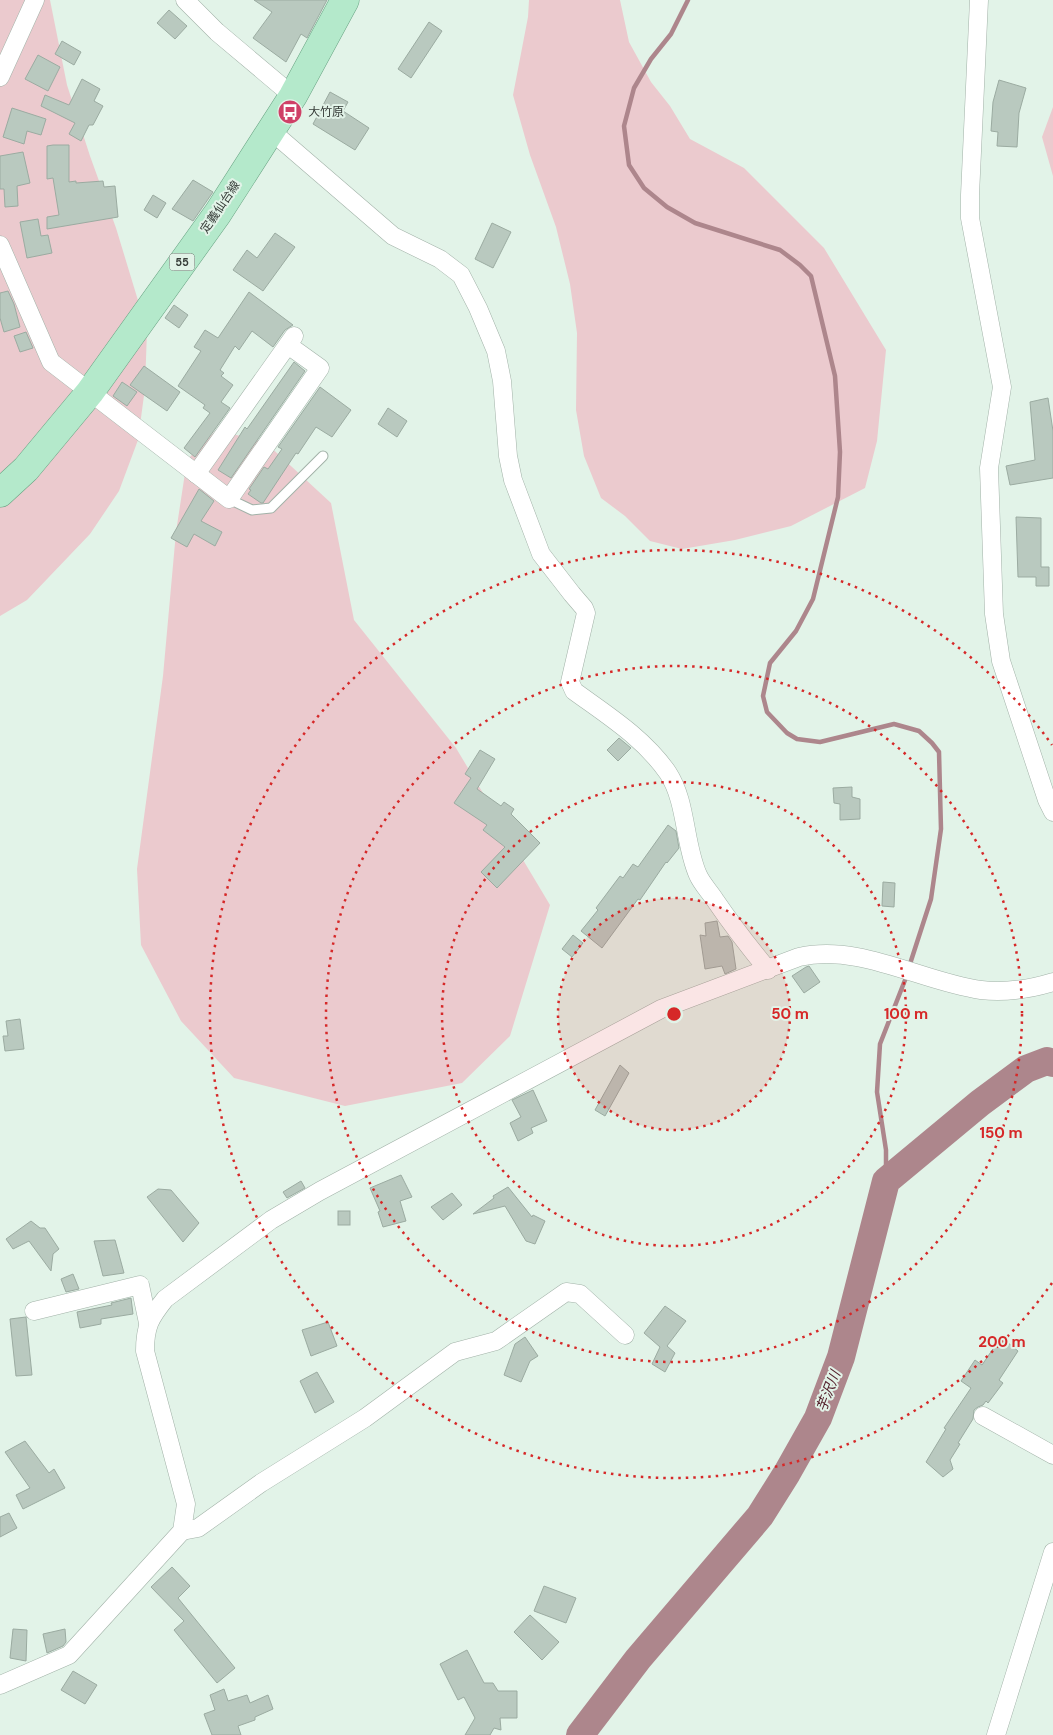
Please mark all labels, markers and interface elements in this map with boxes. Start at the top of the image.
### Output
bus stop icon: 大竹原 [277,99,303,125]
place label: 大竹原 [308,104,344,120]
street label: 定義仙台線 [197,178,243,236]
road number: 55 [170,253,194,270]
text: 50 m [771,1004,809,1024]
text: 100 m [884,1004,928,1024]
centre of rings [665,1005,683,1023]
text: 150 m [980,1123,1023,1143]
text: 200 m [978,1332,1026,1352]
water label: 芋沢川 [812,1366,845,1414]

